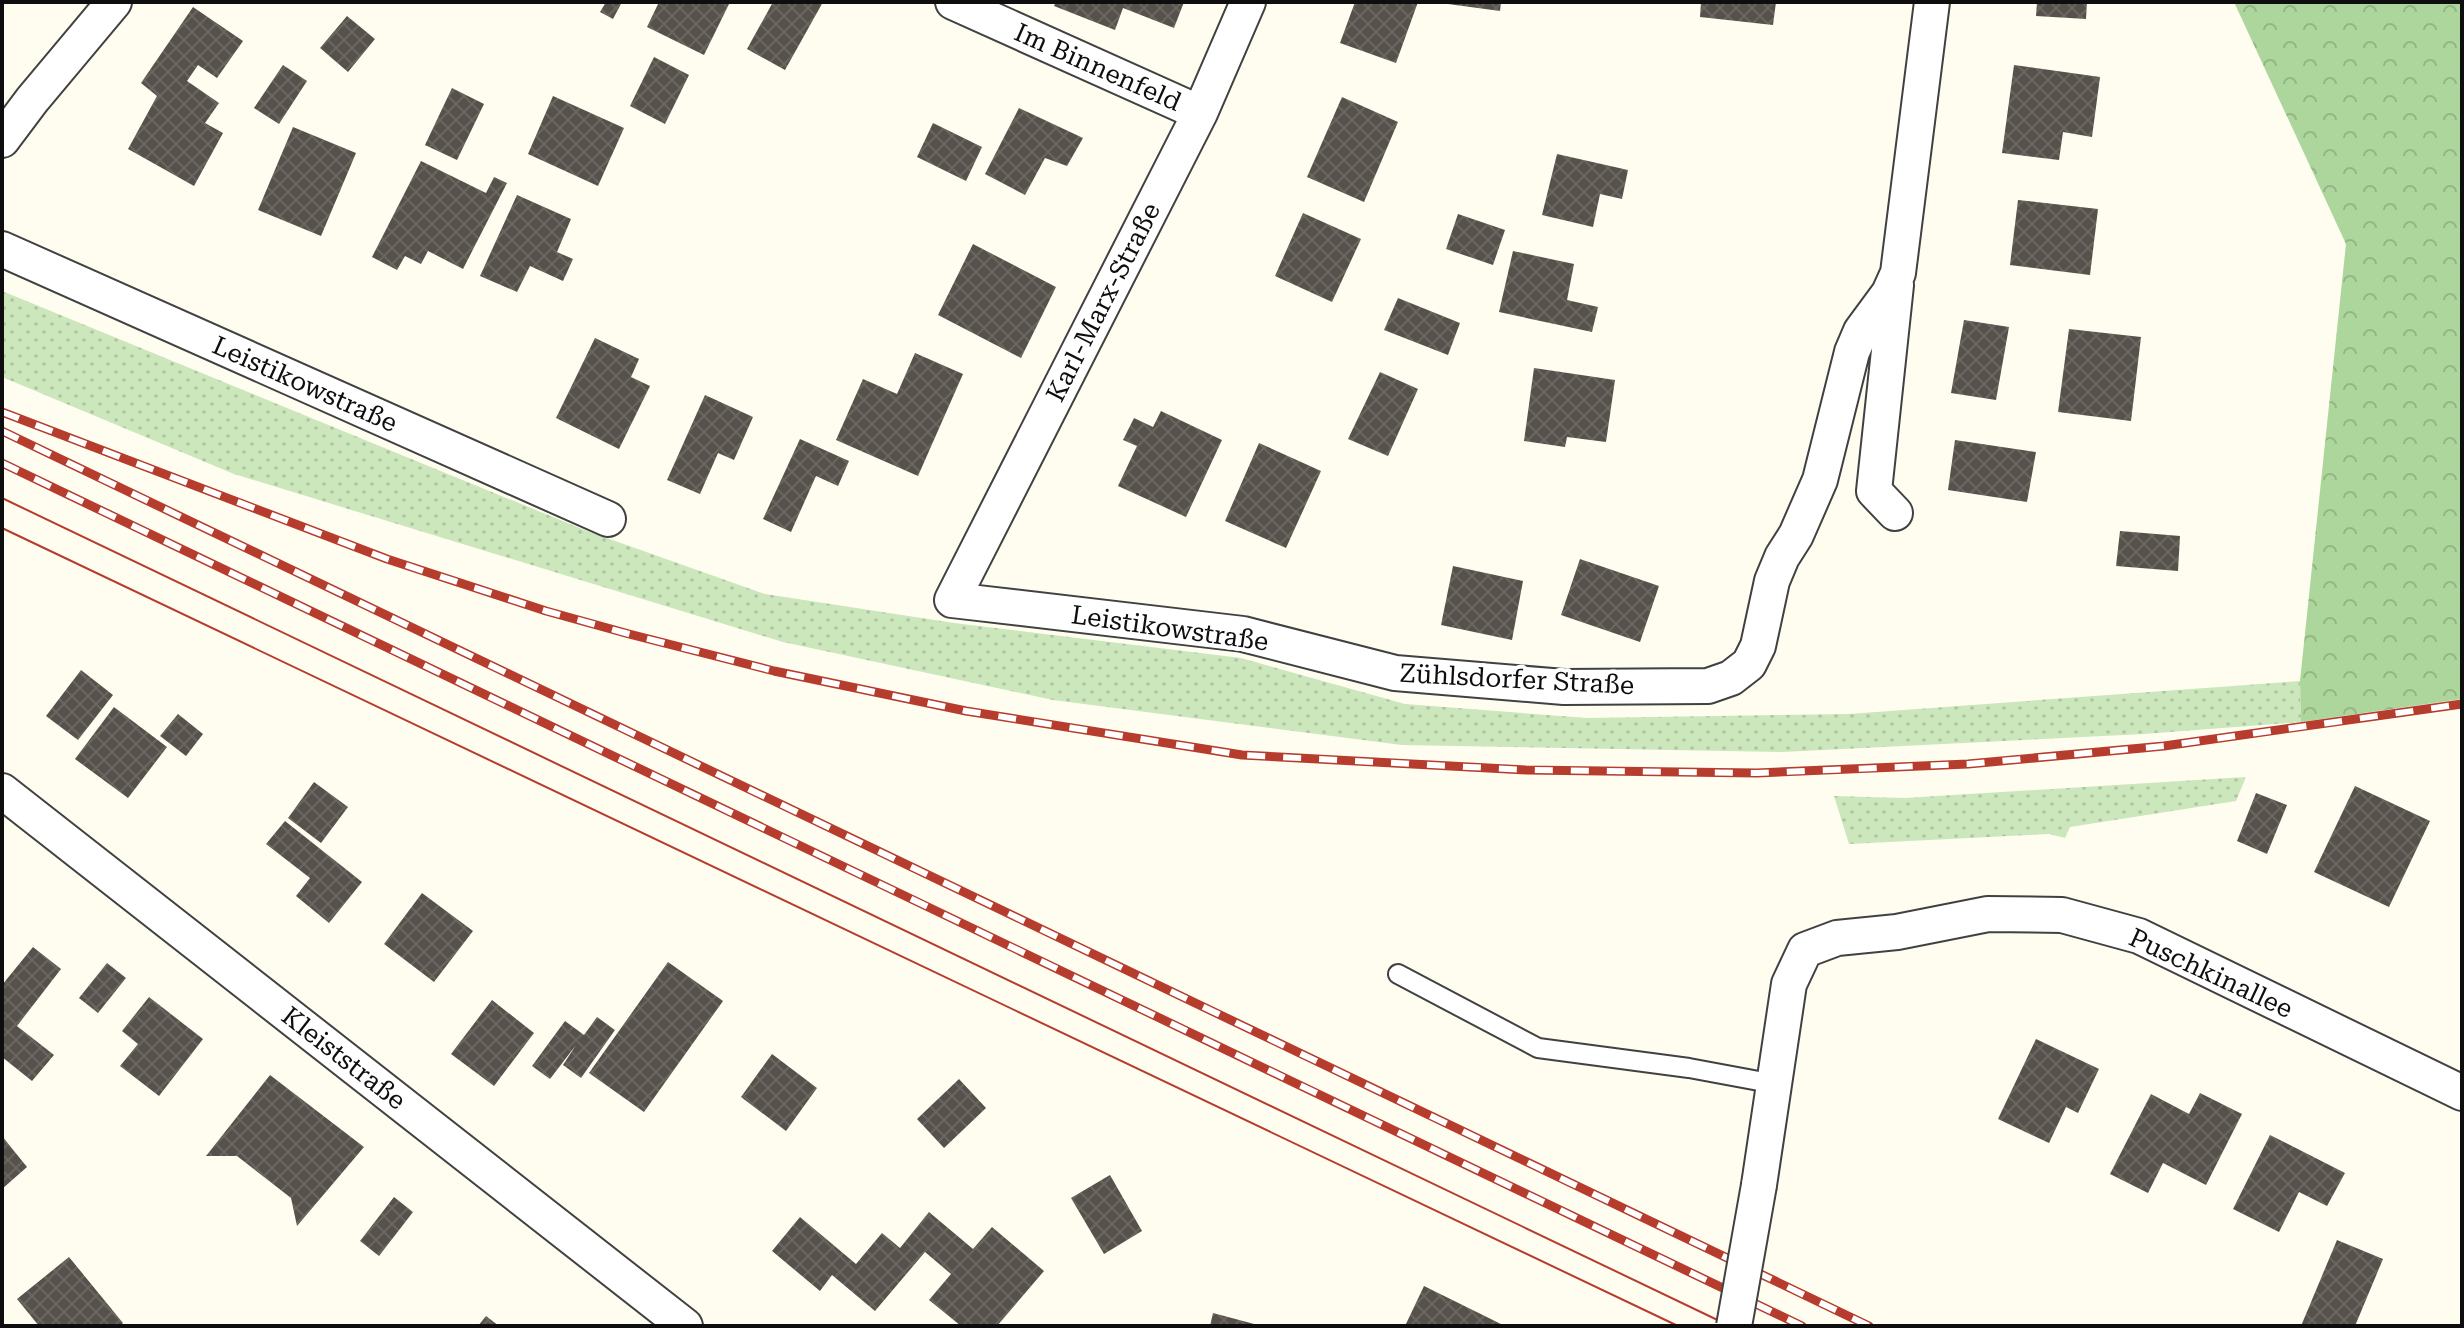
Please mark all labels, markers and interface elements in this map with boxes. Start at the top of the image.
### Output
street label: Im Binnenfeld [1010,17,1186,117]
street label: Karl-Marx-Straße [1040,198,1166,406]
street label: Leistikowstraße [208,330,402,438]
street label: Leistikowstraße [1069,599,1271,657]
street label: Zühlsdorfer Straße [1399,658,1635,700]
street label: Puschkinallee [2125,922,2297,1024]
street label: Kleiststraße [276,1000,412,1116]

